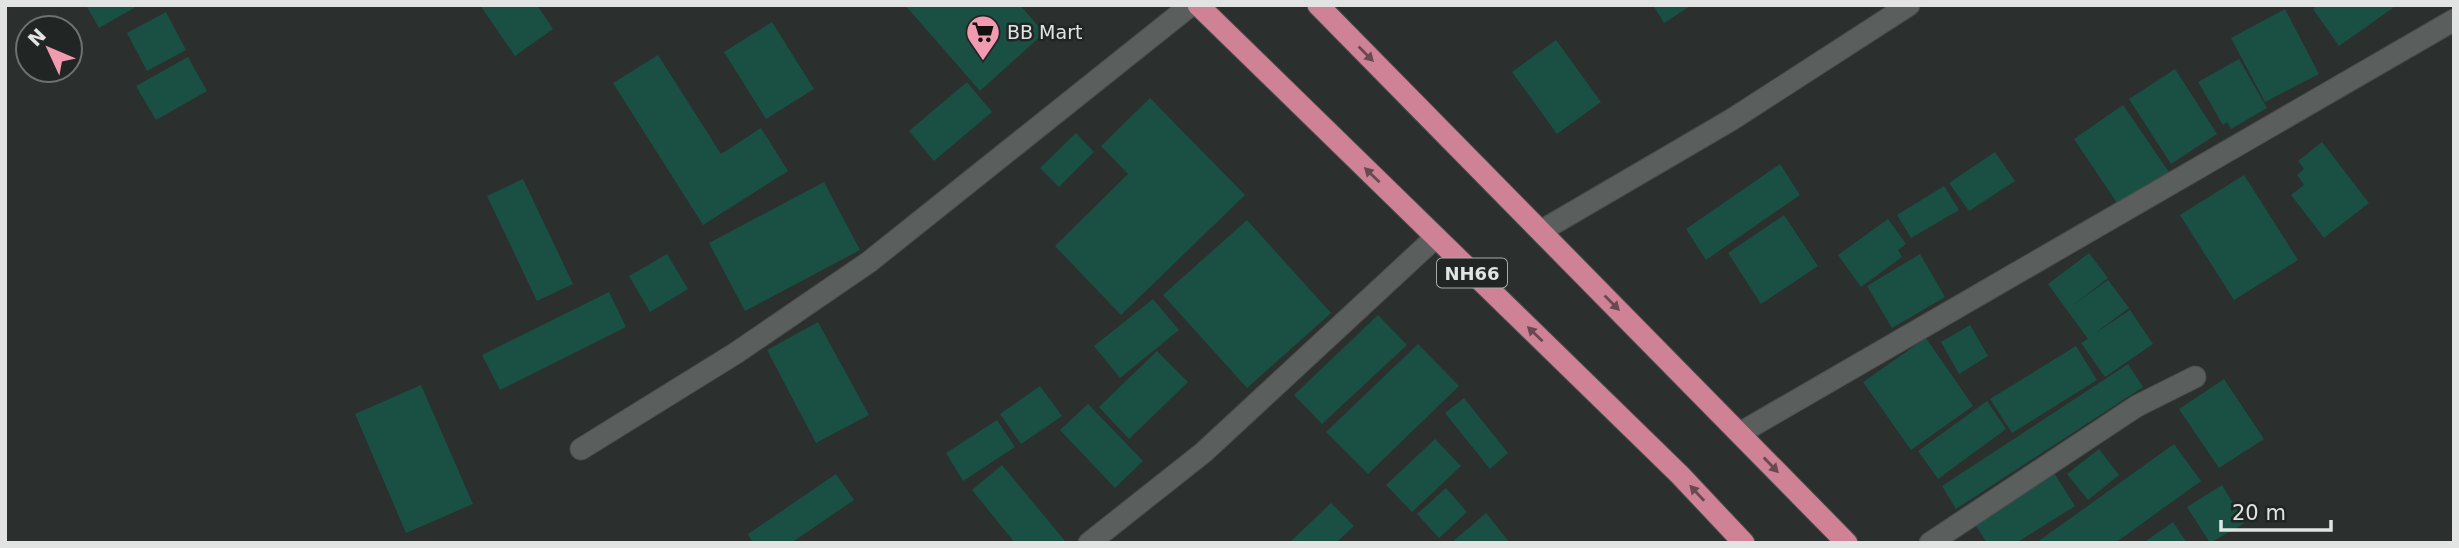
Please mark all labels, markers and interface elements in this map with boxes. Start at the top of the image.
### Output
supermarket icon: BB Mart [964,13,1002,62]
north arrow [14,14,84,84]
place label: BB Mart [1007,21,1082,43]
text: N [23,24,50,51]
one-way arrow [1357,45,1373,62]
one-way arrow [1364,167,1380,183]
road number: NH66 [1437,258,1507,288]
one-way arrow [1603,294,1619,311]
one-way arrow [1527,326,1544,342]
one-way arrow [1763,456,1779,473]
one-way arrow [1690,485,1706,502]
scale bar [2221,489,2331,532]
text: 20 m [2232,501,2286,525]

